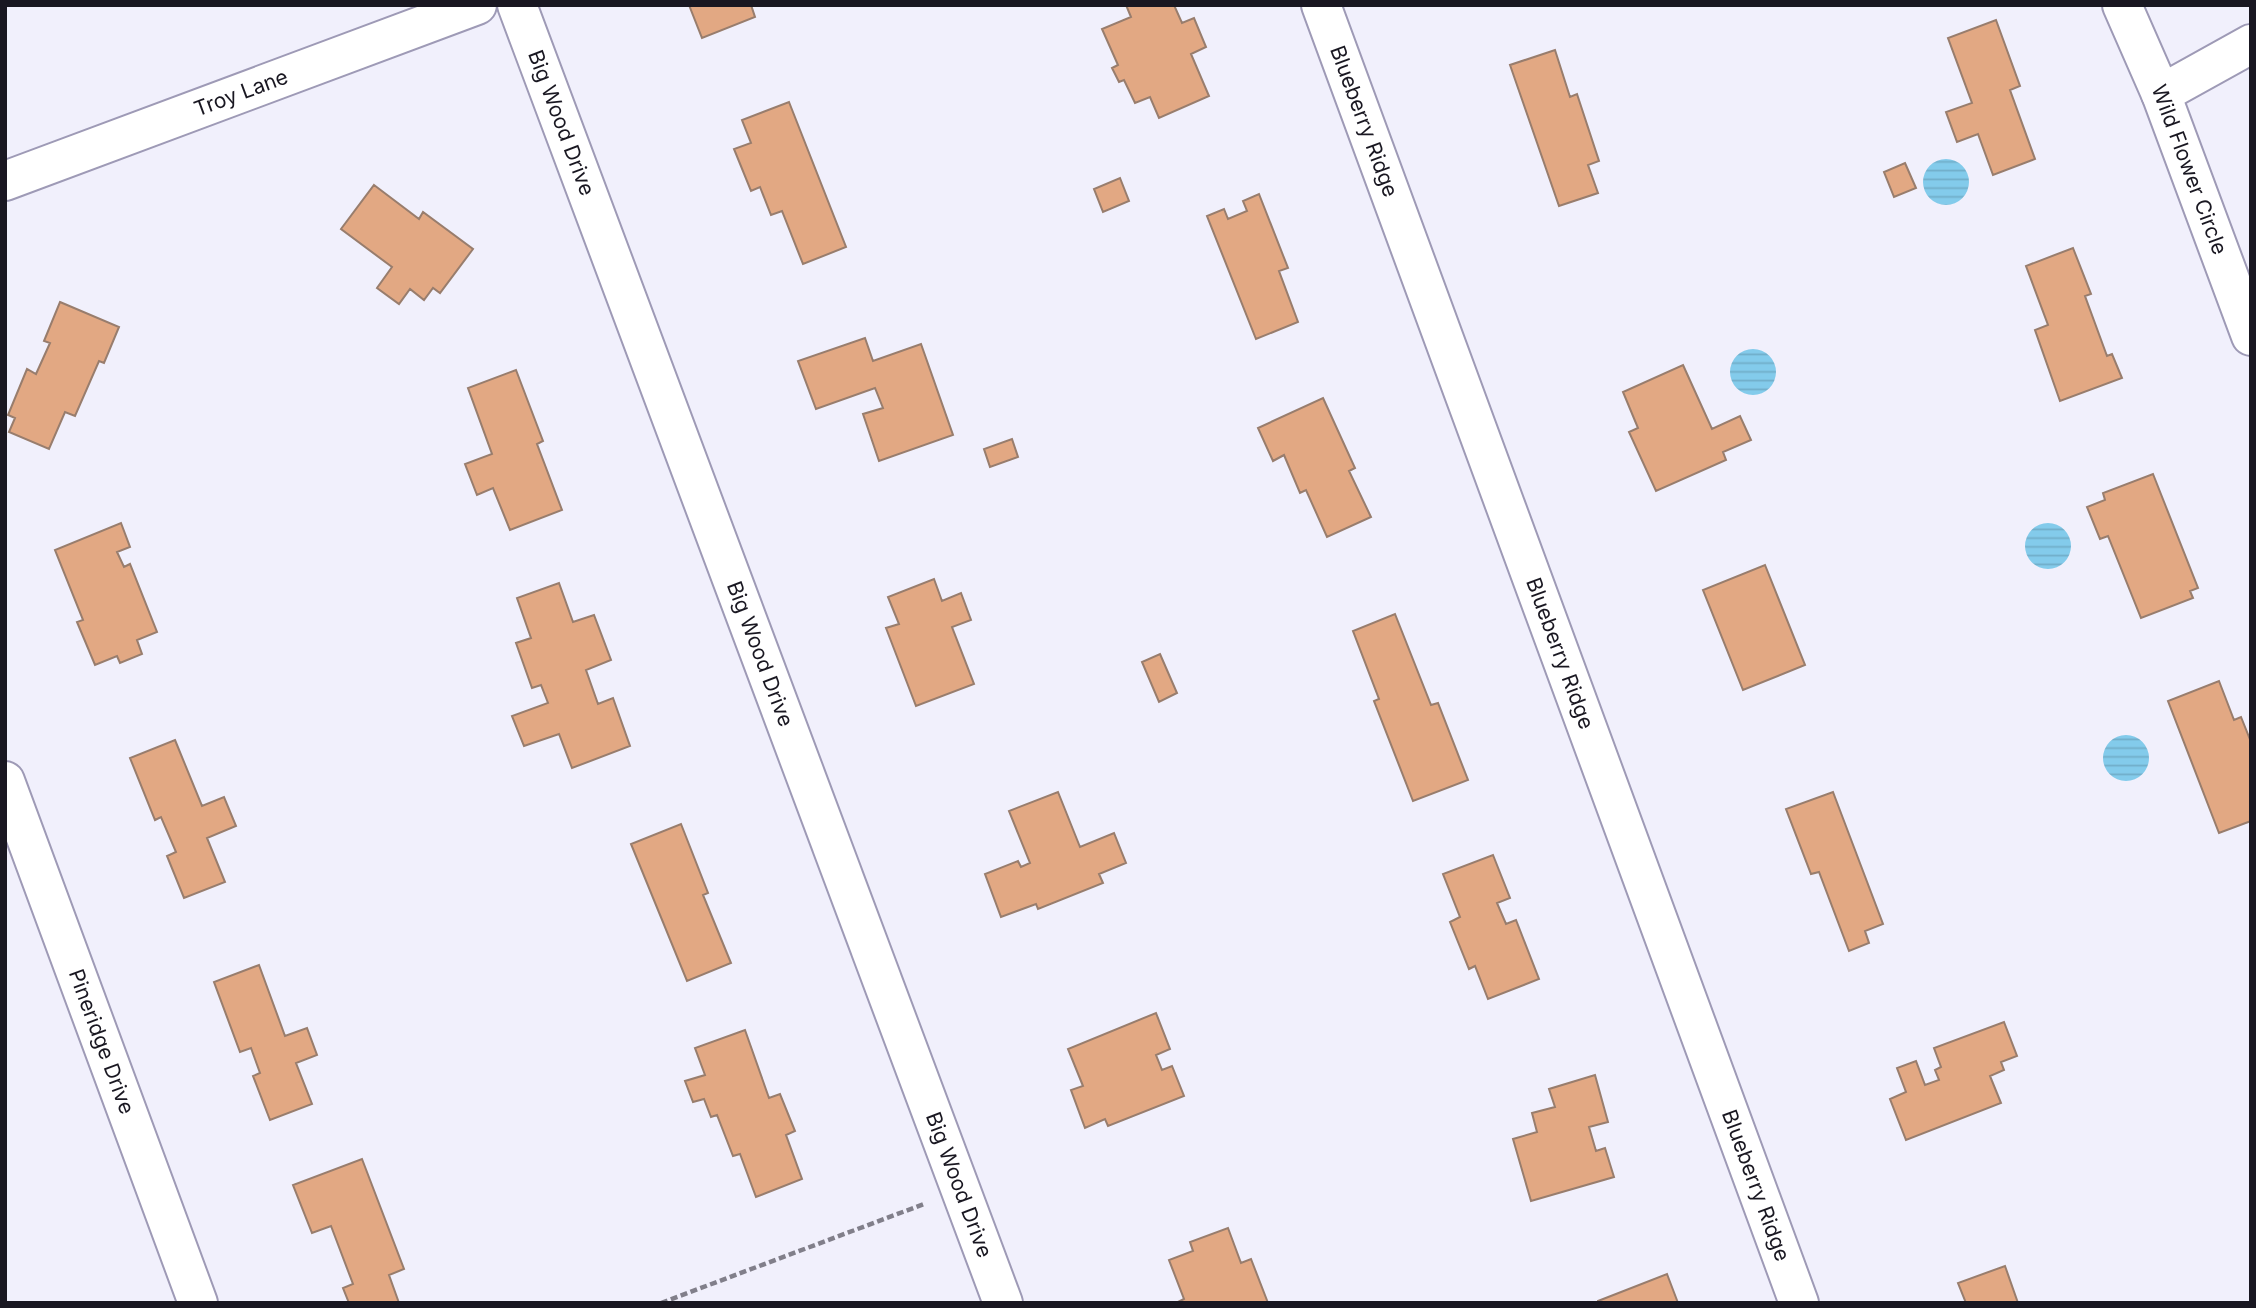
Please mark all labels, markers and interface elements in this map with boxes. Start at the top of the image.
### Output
street label: Blueberry Ridge [1325,42,1404,200]
street label: Big Wood Drive [523,47,600,199]
street label: Troy Lane [191,64,291,121]
street label: Wild Flower Circle [2147,81,2233,258]
street label: Blueberry Ridge [1521,574,1600,732]
street label: Big Wood Drive [722,578,799,730]
street label: Pineridge Drive [64,966,140,1117]
street label: Blueberry Ridge [1717,1106,1795,1264]
street label: Big Wood Drive [921,1109,998,1261]

